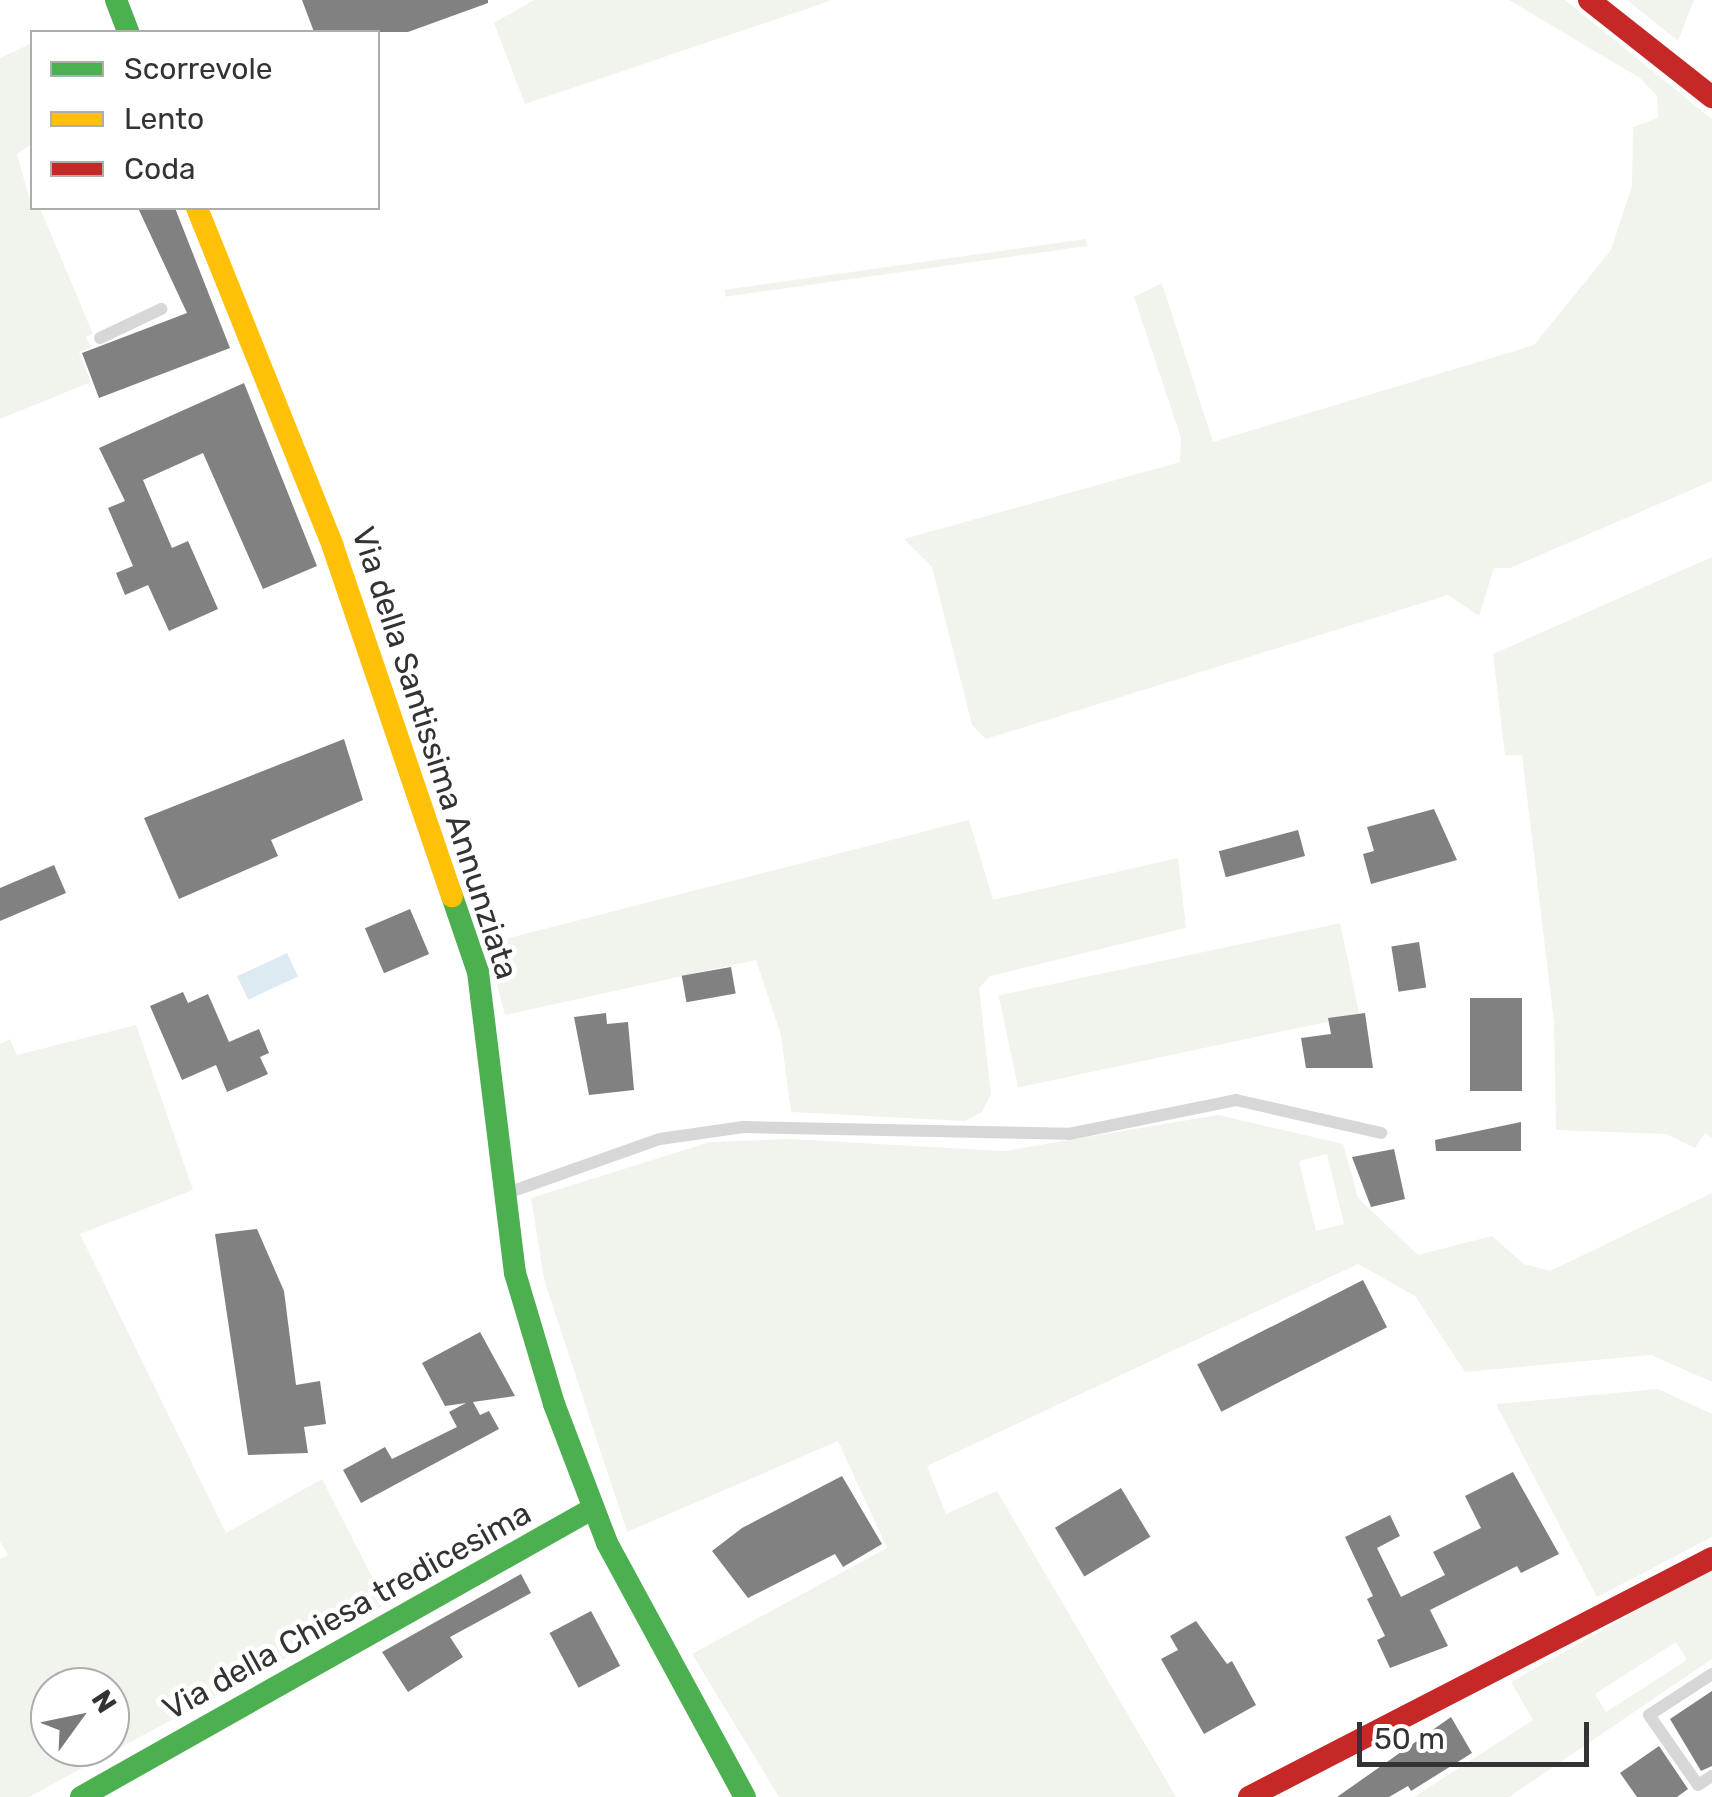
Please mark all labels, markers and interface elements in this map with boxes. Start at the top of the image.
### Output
legend [30,30,380,210]
text: Scorrevole [124,51,273,87]
text: Lento [124,101,204,137]
text: Coda [124,151,196,187]
street label: Via della Santissima Annunziata [343,522,527,984]
street label: Via della Chiesa tredicesima [156,1494,538,1728]
north arrow [30,1667,130,1767]
text: N [85,1684,123,1719]
scale bar [1362,1702,1594,1764]
text: 50 m [1374,1721,1445,1757]

